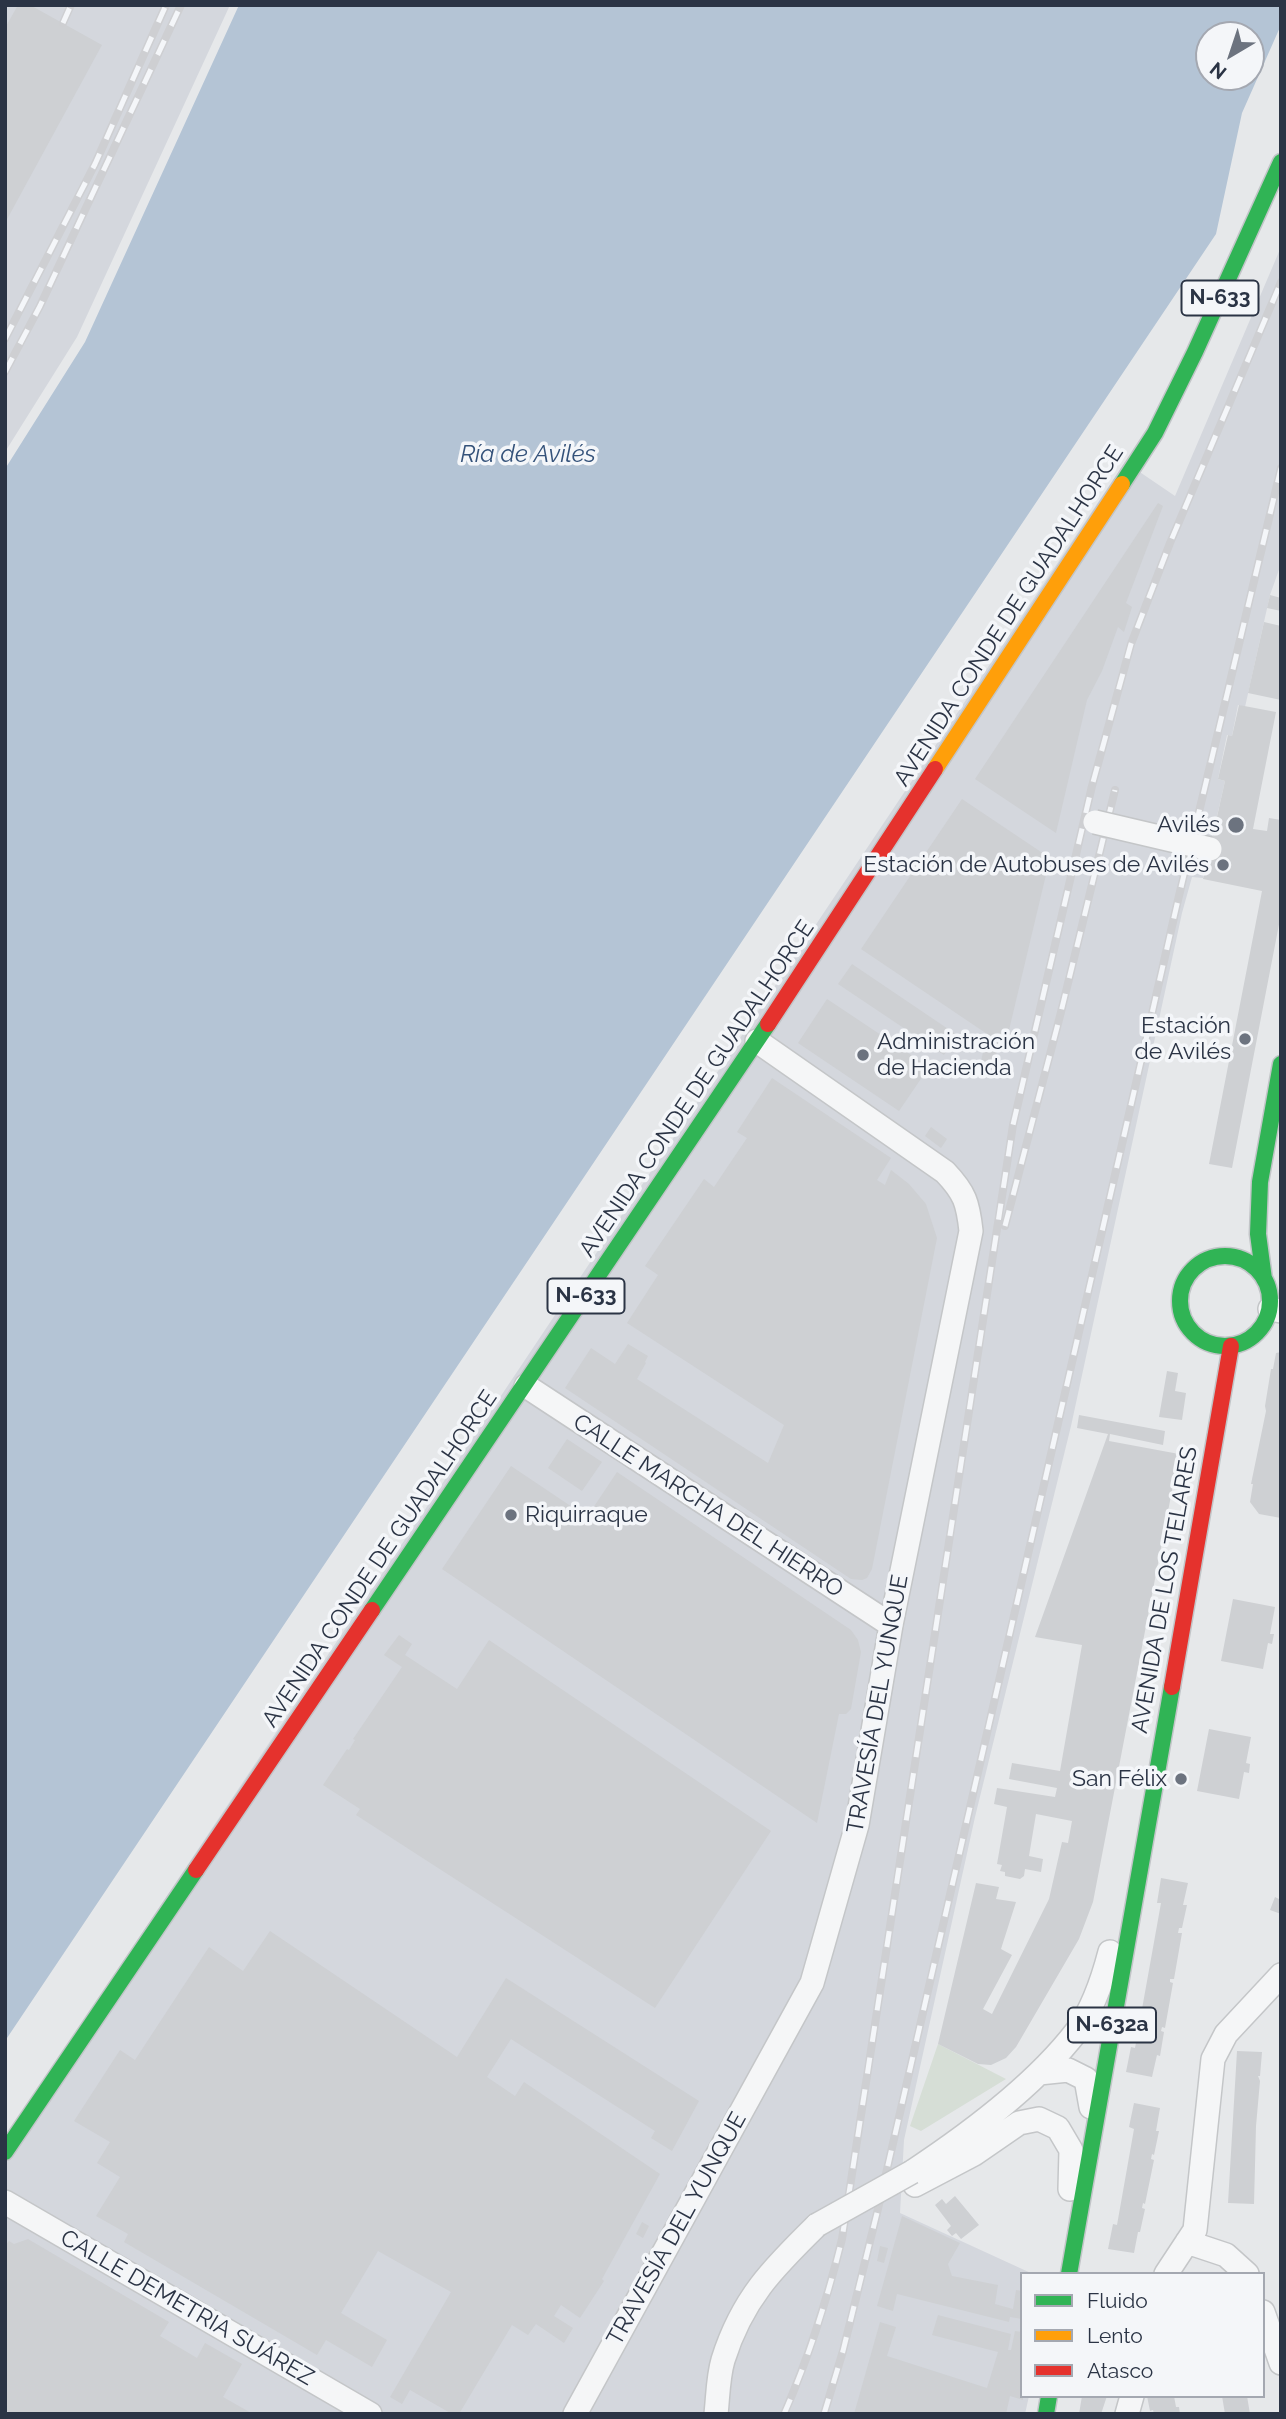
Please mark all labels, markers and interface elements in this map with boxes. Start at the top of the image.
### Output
north arrow [1195,21,1265,91]
text: N [1205,58,1231,84]
road number: N-633 [1182,280,1258,316]
water label: Ría de Avilés [460,441,596,469]
street label: AVENIDA CONDE DE GUADALHORCE [888,441,1130,791]
place label: Avilés [1157,811,1220,839]
marker: Avilés [1226,815,1246,835]
place label: Estación de Autobuses de Avilés [863,851,1209,879]
marker: Estación de Autobuses de Avilés [1215,857,1231,873]
street label: AVENIDA CONDE DE GUADALHORCE [574,915,820,1263]
place label: Estación de Avilés [1134,1012,1231,1066]
place label: Administración de Hacienda [877,1028,1035,1082]
marker: Estación de Avilés [1237,1031,1253,1047]
marker: Administración de Hacienda [855,1047,871,1063]
road number: N-633 [548,1278,624,1314]
street label: AVENIDA CONDE DE GUADALHORCE [257,1385,503,1733]
street label: CALLE MARCHA DEL HIERRO [568,1408,848,1604]
street label: AVENIDA DE LOS TELARES [1126,1445,1204,1735]
place label: Riquirraque [525,1501,648,1529]
marker: Riquirraque [503,1507,519,1523]
street label: TRAVESÍA DEL YUNQUE [842,1573,914,1835]
place label: San Félix [1072,1765,1167,1793]
marker: San Félix [1173,1771,1189,1787]
road number: N-632a [1068,2008,1156,2042]
street label: TRAVESÍA DEL YUNQUE [601,2108,753,2350]
street label: CALLE DEMETRIA SUÁREZ [55,2224,319,2392]
legend [1020,2272,1265,2398]
text: Fluido [1087,2288,1148,2313]
text: Lento [1087,2323,1143,2348]
text: Atasco [1087,2358,1153,2383]

